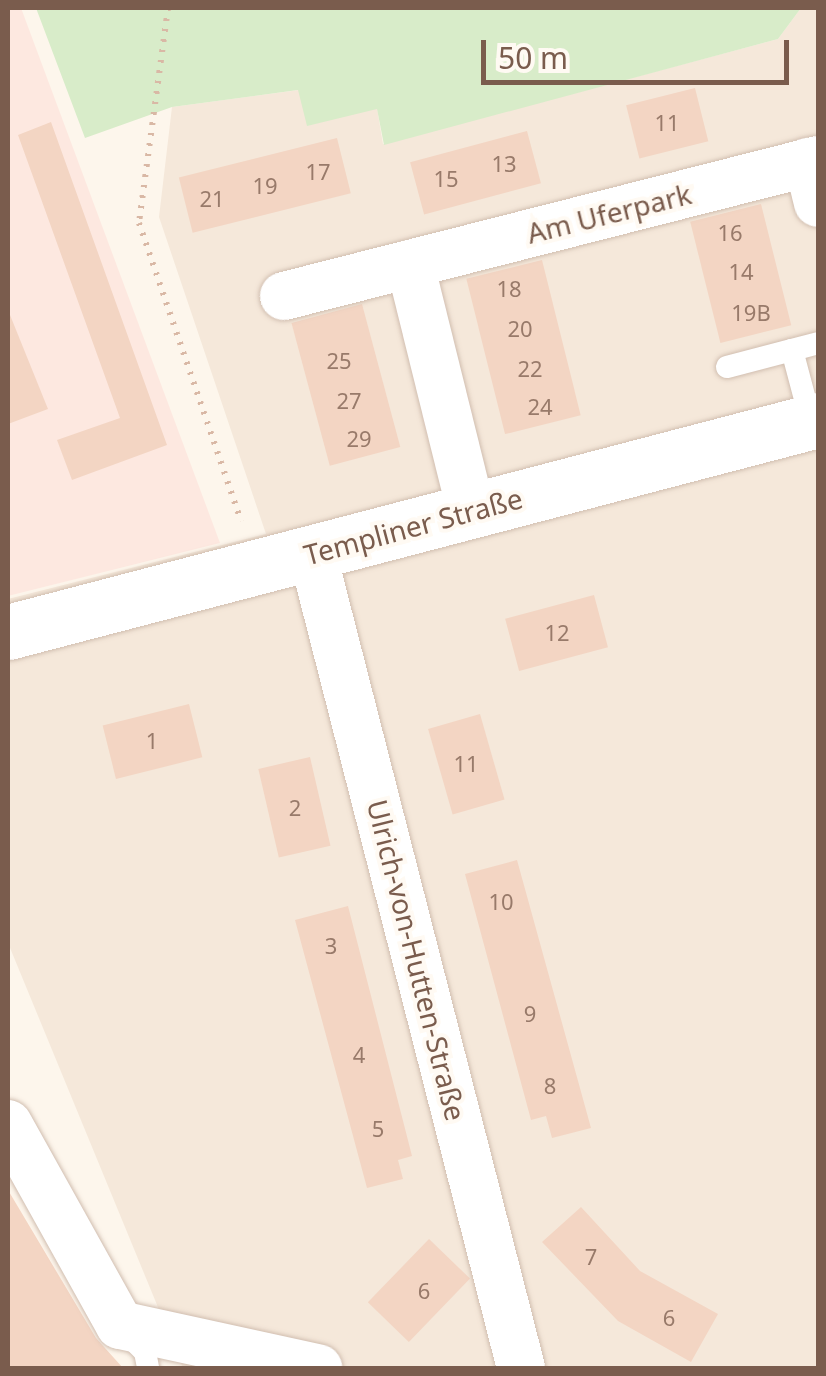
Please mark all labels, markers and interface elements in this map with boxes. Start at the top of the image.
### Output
scale bar [486,20,794,82]
text: 50 m [498,37,568,78]
house number: 11 [654,110,680,136]
house number: 13 [491,151,517,177]
house number: 17 [305,159,331,185]
house number: 15 [433,166,459,192]
house number: 19 [252,173,278,199]
street label: Am Uferpark [523,176,695,250]
house number: 21 [199,186,225,212]
house number: 16 [717,220,743,246]
house number: 14 [728,259,754,285]
house number: 18 [496,276,522,302]
house number: 19B [731,300,771,326]
house number: 20 [507,316,533,342]
house number: 25 [326,348,352,374]
house number: 22 [517,356,543,382]
house number: 27 [336,388,362,414]
house number: 24 [527,394,553,420]
house number: 29 [346,426,372,452]
street label: Templiner Straße [300,481,526,571]
house number: 12 [544,620,570,646]
house number: 1 [146,728,158,754]
house number: 11 [453,751,479,777]
house number: 2 [289,795,301,821]
street label: Ulrich-von-Hutten-Straße [361,796,473,1124]
house number: 10 [488,889,514,915]
house number: 3 [325,933,337,959]
house number: 9 [524,1001,536,1027]
house number: 4 [353,1042,365,1068]
house number: 8 [544,1073,556,1099]
house number: 5 [372,1116,384,1142]
house number: 7 [585,1244,597,1270]
house number: 6 [418,1278,430,1304]
house number: 6 [663,1305,675,1331]

